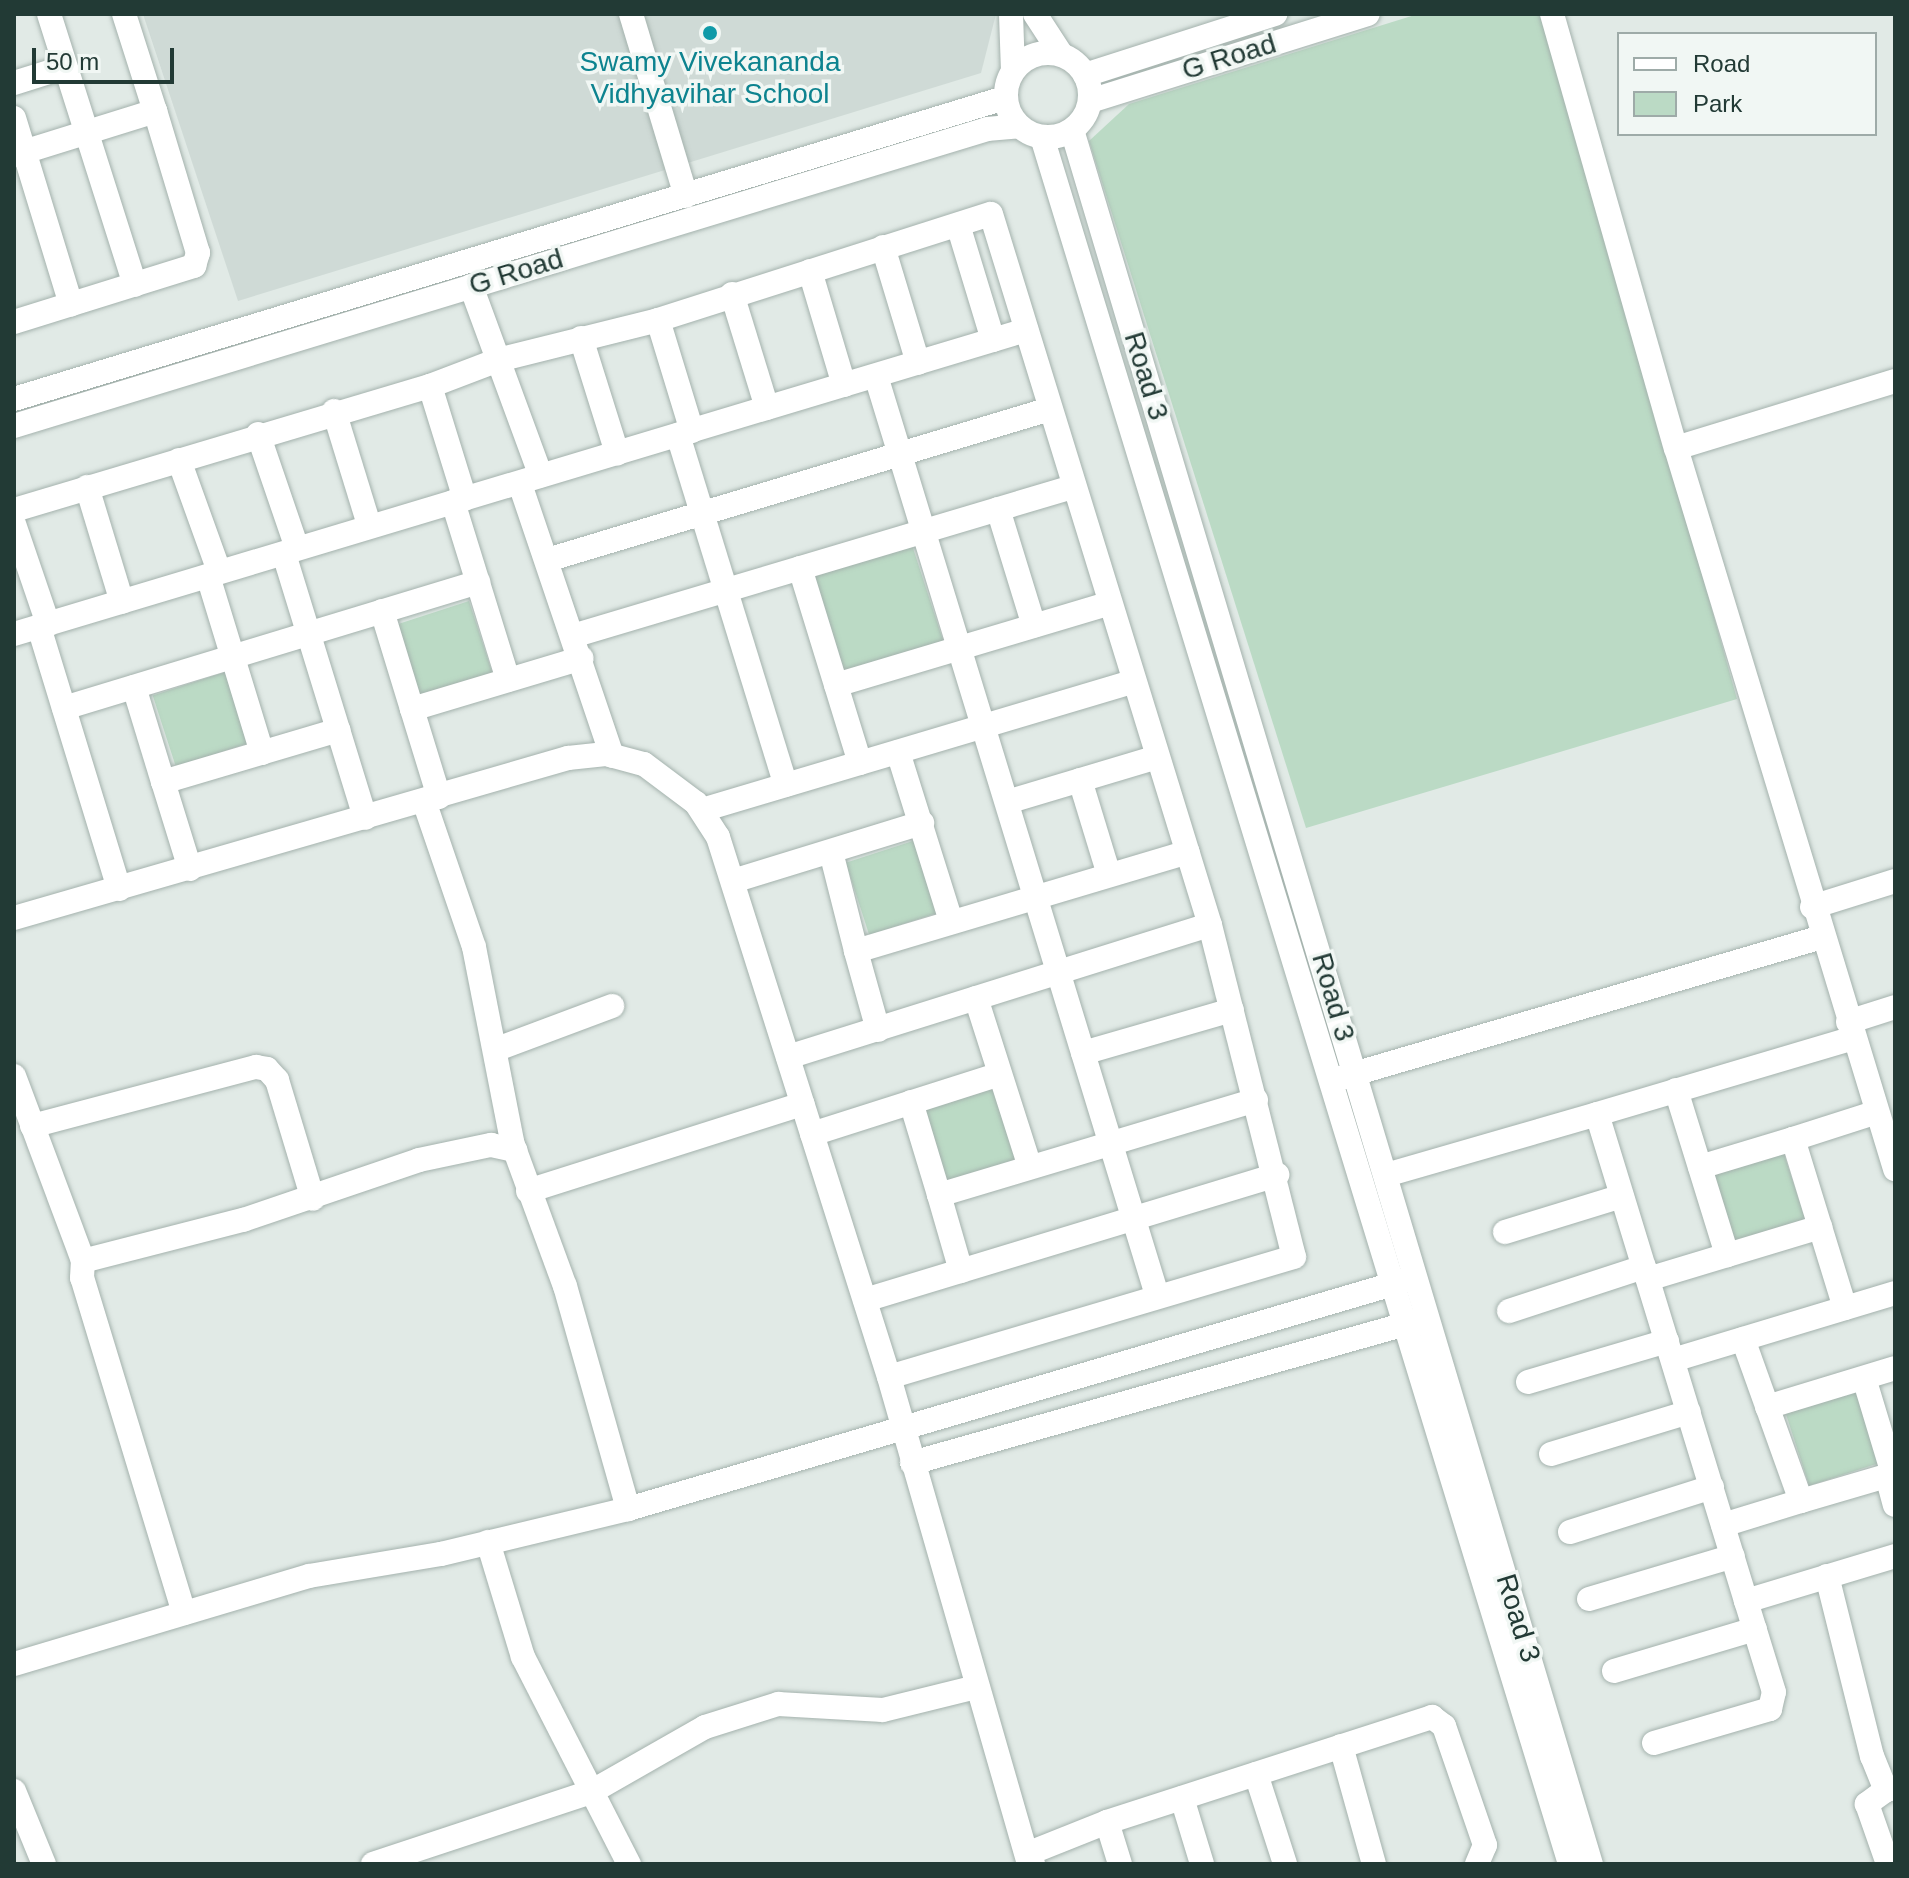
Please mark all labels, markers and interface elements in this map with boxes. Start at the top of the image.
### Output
marker: Swamy Vivekananda Vidhyavihar School [701,24,719,42]
street label: G Road [1178,27,1280,87]
scale bar [36,32,178,82]
legend [1617,32,1877,136]
place label: Swamy Vivekananda Vidhyavihar School [580,45,840,111]
text: 50 m [46,48,99,75]
text: Road [1693,50,1750,77]
text: Park [1693,90,1742,117]
street label: G Road [465,242,567,302]
street label: Road 3 [1117,328,1175,424]
street label: Road 3 [1304,949,1362,1045]
street label: Road 3 [1489,1570,1547,1666]

